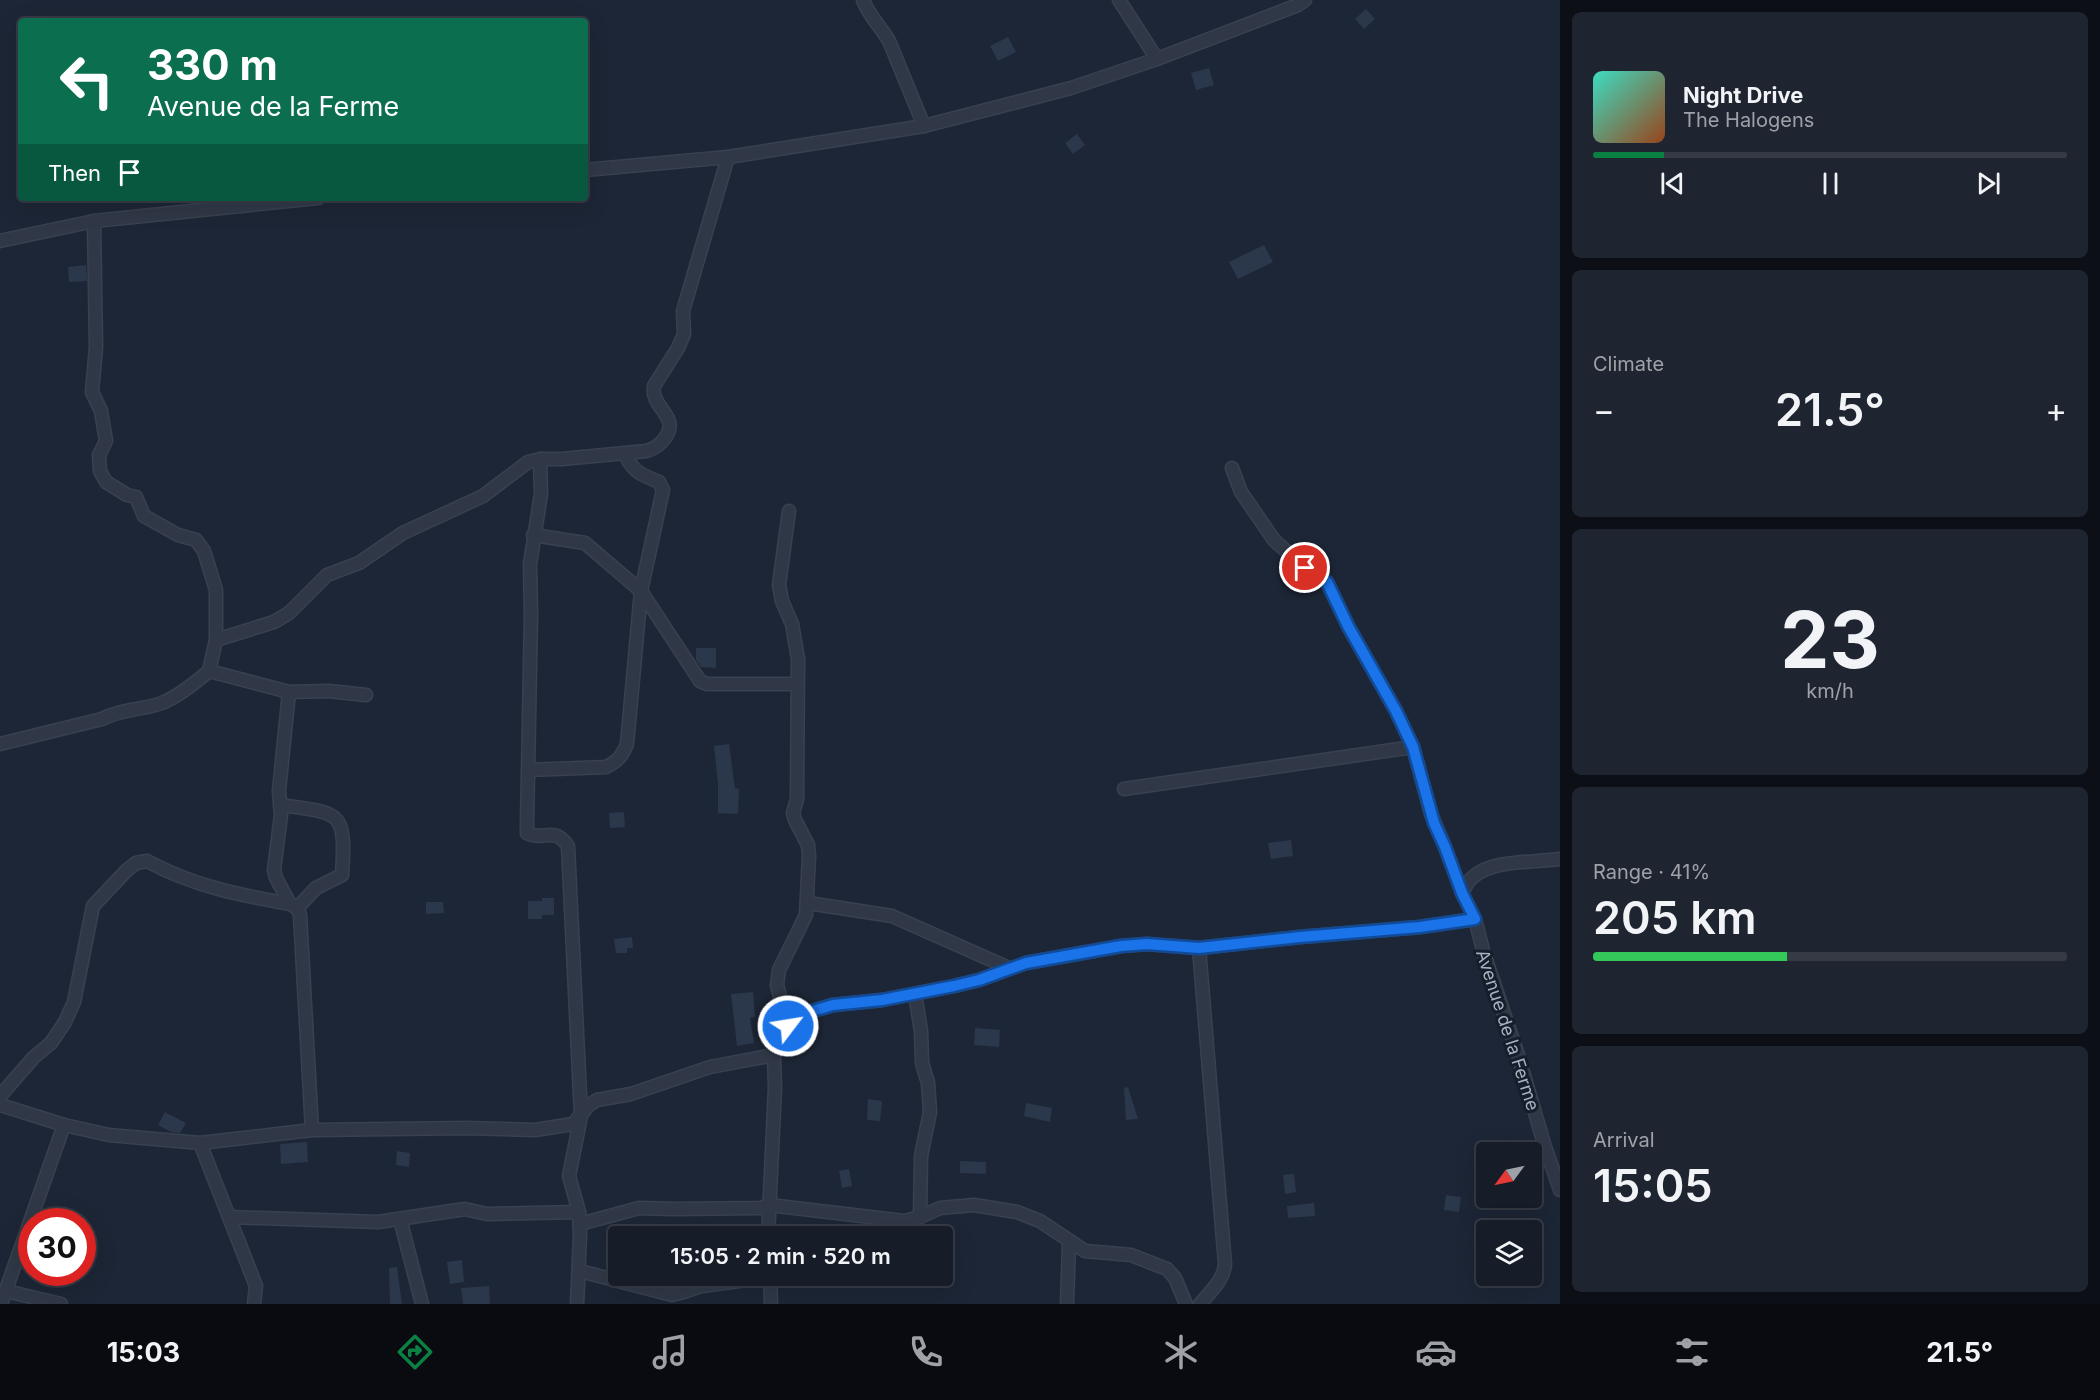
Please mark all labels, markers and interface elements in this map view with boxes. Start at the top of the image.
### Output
text: 330 m [147,39,278,90]
icon: left [48,42,126,120]
text: Night Drive [1683,82,1803,108]
text: Avenue de la Ferme [147,90,399,123]
text: The Halogens [1683,108,1814,132]
icon: arrive [113,156,146,189]
text: Then [48,160,101,186]
icon: previous [1656,167,1689,200]
icon: pause [1814,167,1847,200]
icon: next [1972,167,2005,200]
text: Climate [1593,352,1664,376]
text: 21.5° [1775,382,1885,437]
text: − [1593,390,1615,430]
text: + [2045,390,2067,430]
pin [1279,542,1330,593]
icon: arrive [1288,551,1321,584]
text: 23 [1780,592,1880,687]
text: km/h [1806,679,1854,703]
text: Range · 41% [1593,860,1710,884]
text: 205 km [1593,890,1757,945]
street label: Avenue de la Ferme [1472,947,1544,1113]
position arrow [756,994,820,1058]
text: Arrival [1593,1128,1655,1152]
north arrow [1476,1142,1542,1208]
map controls [1476,1142,1542,1286]
text: 15:05 [1593,1158,1713,1213]
speed limit sign: 30 [18,1208,96,1286]
button: layers [1476,1220,1542,1286]
text: 15:05 · 2 min · 520 m [670,1243,891,1269]
icon: directions [394,1331,436,1373]
icon: music [649,1331,691,1373]
icon: phone [905,1331,947,1373]
icon: climate [1160,1331,1202,1373]
icon: car [1415,1331,1457,1373]
icon: filters [1671,1331,1713,1373]
text: 15:03 [107,1336,180,1369]
text: 21.5° [1926,1336,1993,1369]

